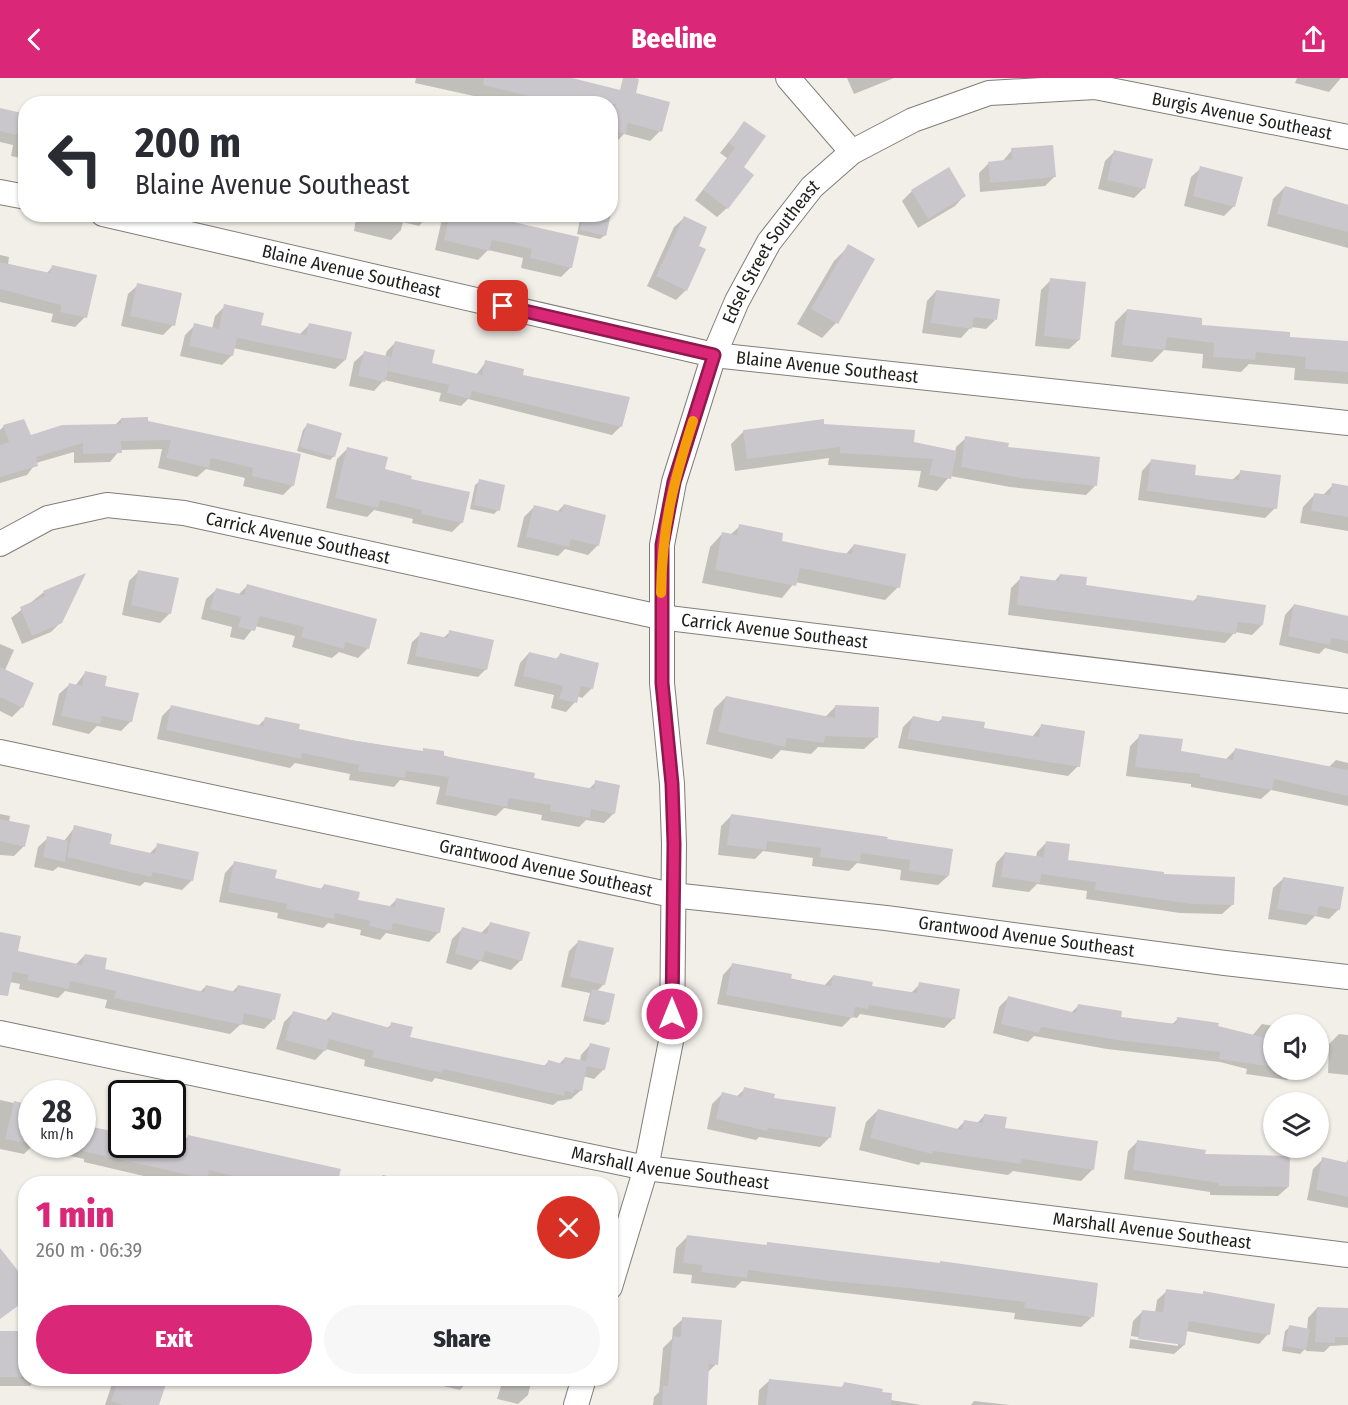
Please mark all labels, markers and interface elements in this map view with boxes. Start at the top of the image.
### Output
icon: back [18,23,51,56]
text: Beeline [631,23,717,55]
icon: share [1297,23,1330,56]
street label: Burgis Avenue Southeast [1150,88,1334,145]
text: 200 m [135,118,241,168]
icon: left [36,120,114,198]
text: Blaine Avenue Southeast [135,169,409,201]
street label: Edsel Street Southeast [718,175,824,327]
street label: Blaine Avenue Southeast [260,240,443,303]
pin [477,280,528,331]
icon: arrive [486,289,519,322]
street label: Blaine Avenue Southeast [735,346,920,388]
street label: Carrick Avenue Southeast [204,507,392,569]
street label: Carrick Avenue Southeast [680,609,869,653]
street label: Grantwood Avenue Southeast [437,835,655,902]
street label: Grantwood Avenue Southeast [917,911,1136,962]
position arrow [640,982,704,1046]
map controls [1263,1014,1329,1158]
button: sound [1263,1014,1329,1080]
speed limit sign: 30 [108,1080,186,1158]
button: layers [1263,1092,1329,1158]
text: 28 [42,1094,72,1130]
text: km/h [40,1125,74,1143]
street label: Marshall Avenue Southeast [569,1142,771,1194]
text: 1 min [36,1193,114,1237]
button: close [537,1196,600,1259]
street label: Marshall Avenue Southeast [1052,1208,1253,1254]
text: 260 m · 06:39 [36,1238,142,1262]
button: Exit [36,1305,312,1374]
button: Share [324,1305,600,1374]

